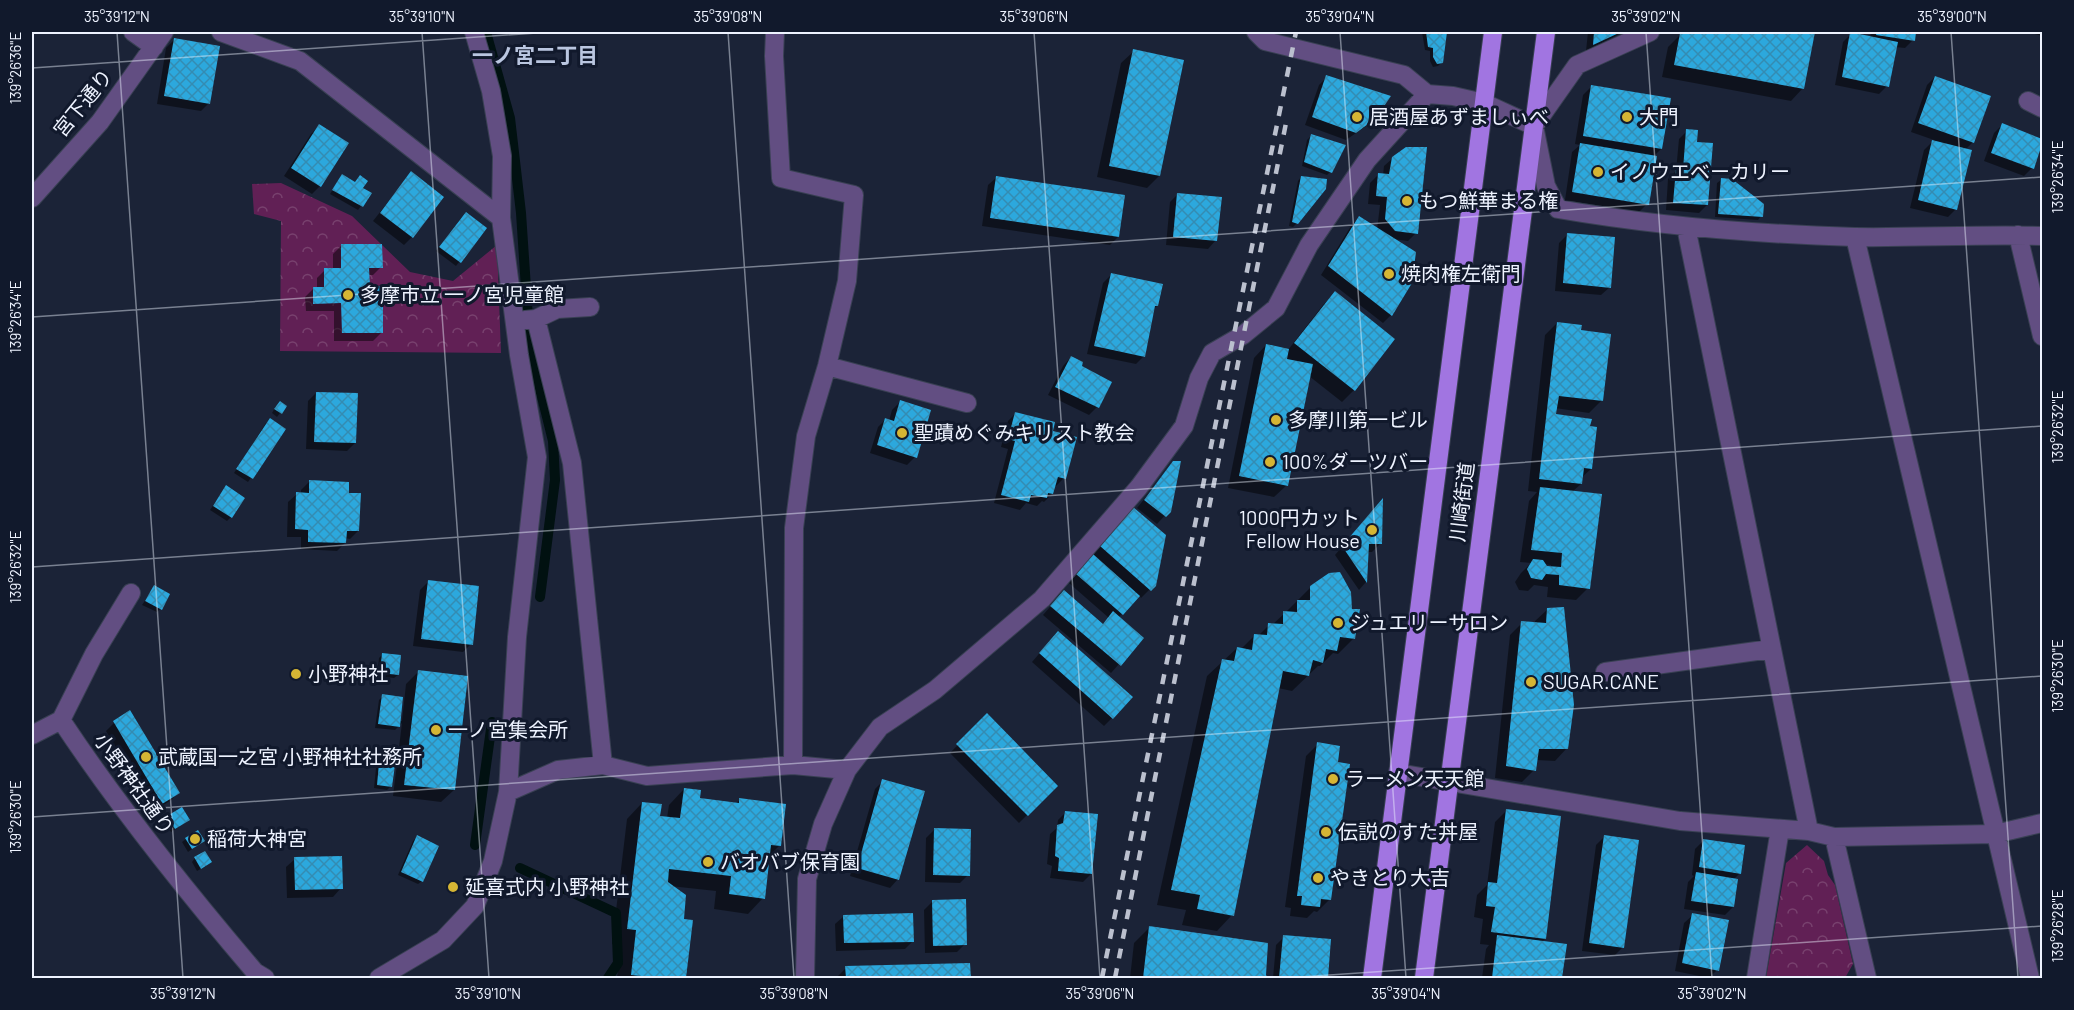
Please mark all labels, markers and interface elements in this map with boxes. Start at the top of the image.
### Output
text: 35°39'12"N [84,7,150,25]
text: 35°39'10"N [389,7,455,25]
text: 35°39'08"N [693,7,763,25]
text: 35°39'06"N [1000,7,1068,25]
text: 35°39'04"N [1305,7,1375,25]
text: 35°39'02"N [1611,7,1681,25]
text: 35°39'00"N [1917,7,1987,25]
text: 139°26'36"E [6,32,24,104]
district label: 一ノ宮二丁目 [472,42,598,67]
street label: 宮下通り [48,64,117,141]
place label: 居酒屋あずましぃべ [1369,104,1549,128]
place label: 大門 [1639,104,1679,128]
marker: 居酒屋あずましぃべ [1350,110,1364,124]
marker: 大門 [1620,110,1634,124]
text: 139°26'34"E [2048,140,2066,214]
place label: イノウエベーカリー [1610,159,1790,183]
marker: イノウエベーカリー [1591,165,1605,179]
place label: もつ鮮華まる権 [1419,188,1558,212]
marker: もつ鮮華まる権 [1400,194,1414,208]
place label: 焼肉権左衛門 [1401,261,1521,285]
marker: 焼肉権左衛門 [1382,267,1396,281]
text: 139°26'34"E [6,280,24,354]
place label: 多摩市立 一ノ宮児童館 [360,282,564,306]
marker: 多摩市立 一ノ宮児童館 [341,288,355,302]
text: 139°26'32"E [2048,390,2066,464]
place label: 多摩川第一ビル [1288,407,1428,431]
marker: 多摩川第一ビル [1269,413,1283,427]
place label: 聖蹟めぐみキリスト教会 [914,420,1135,444]
marker: 聖蹟めぐみキリスト教会 [895,426,909,440]
place label: 100%ダーツバー [1282,449,1428,473]
marker: 100%ダーツバー [1263,455,1277,469]
street label: 川崎街道 [1444,461,1478,543]
place label: 1000円カット Fellow House [1239,505,1360,552]
marker: 1000円カット Fellow House [1365,523,1379,537]
text: 139°26'32"E [6,530,24,604]
place label: ジュエリーサロン [1350,610,1508,634]
marker: ジュエリーサロン [1331,616,1345,630]
text: 139°26'30"E [2048,639,2066,713]
place label: 小野神社 [308,661,388,685]
marker: 小野神社 [289,667,303,681]
place label: SUGAR.CANE [1543,669,1659,693]
marker: SUGAR.CANE [1524,675,1538,689]
place label: 一ノ宮集会所 [448,717,568,741]
marker: 一ノ宮集会所 [429,723,443,737]
street label: 小野神社通り [90,728,180,839]
place label: 武蔵国一之宮 小野神社社務所 [158,744,422,768]
marker: 武蔵国一之宮 小野神社社務所 [139,750,153,764]
place label: ラーメン天天館 [1345,766,1484,790]
marker: ラーメン天天館 [1326,772,1340,786]
text: 139°26'30"E [6,780,24,854]
place label: 伝説のすた丼屋 [1338,819,1478,843]
marker: 伝説のすた丼屋 [1319,825,1333,839]
place label: 稲荷大神宮 [207,826,307,850]
marker: 稲荷大神宮 [188,832,202,846]
place label: バオバブ保育園 [720,849,860,873]
marker: バオバブ保育園 [701,855,715,869]
place label: やきとり大吉 [1330,865,1450,889]
marker: やきとり大吉 [1311,871,1325,885]
place label: 延喜式内 小野神社 [465,874,629,898]
marker: 延喜式内 小野神社 [446,880,460,894]
text: 139°26'28"E [2048,889,2066,963]
text: 35°39'12"N [150,984,216,1002]
text: 35°39'10"N [455,984,521,1002]
text: 35°39'08"N [759,984,829,1002]
text: 35°39'06"N [1066,984,1134,1002]
text: 35°39'04"N [1371,984,1441,1002]
text: 35°39'02"N [1677,984,1747,1002]

